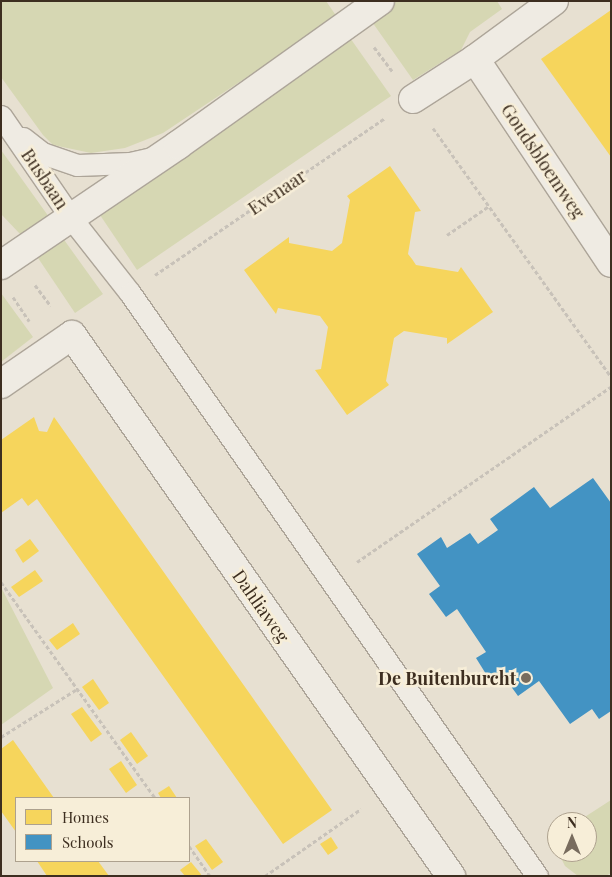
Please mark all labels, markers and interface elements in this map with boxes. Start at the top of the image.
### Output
street label: Goudsbloemweg [497,100,589,222]
street label: Busbaan [17,145,73,213]
street label: Evenaar [244,165,310,219]
street label: Dahliaweg [228,565,294,647]
place label: De Buitenburcht [378,667,516,689]
marker: De Buitenburcht [520,672,532,684]
legend [15,797,190,862]
text: Homes [62,807,109,827]
north arrow [547,812,597,862]
text: N [567,813,577,832]
text: Schools [62,832,114,852]

